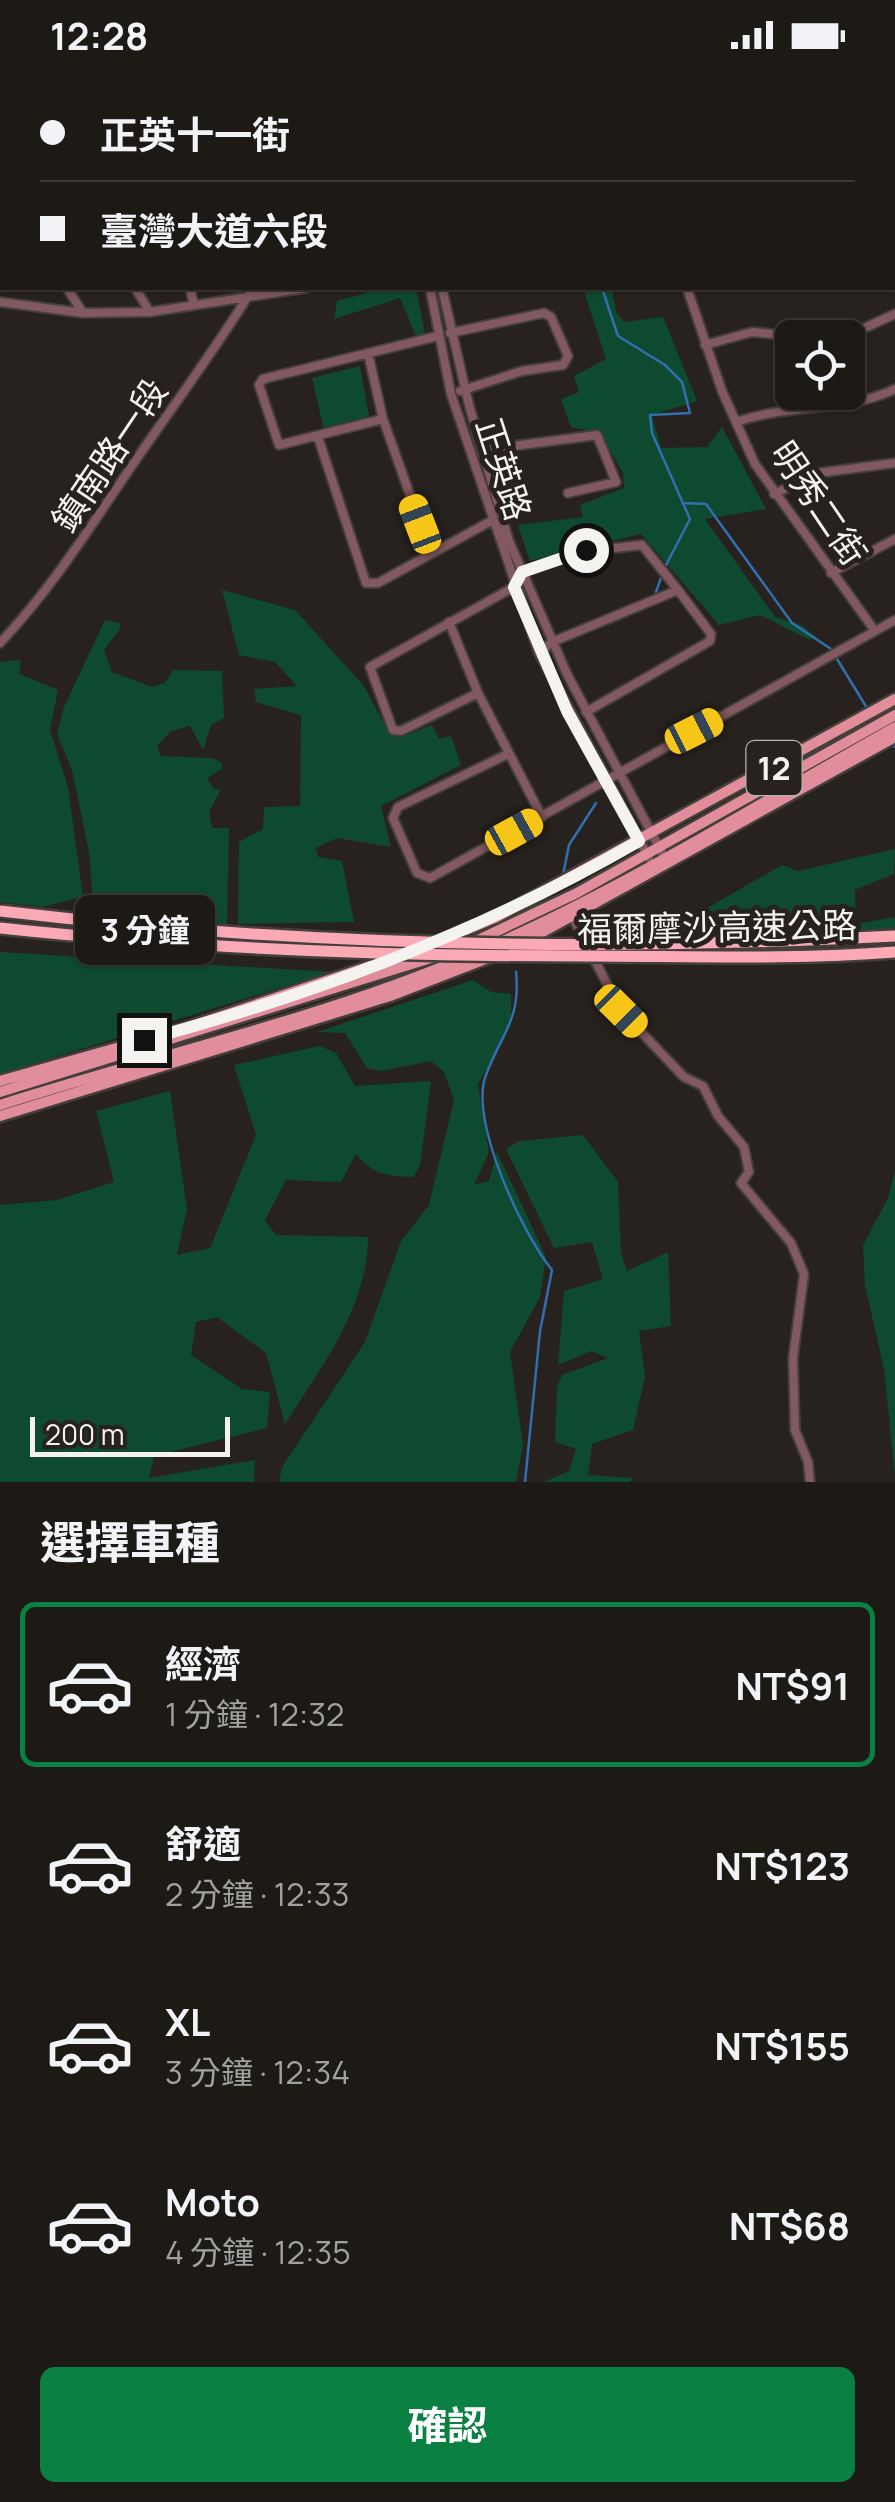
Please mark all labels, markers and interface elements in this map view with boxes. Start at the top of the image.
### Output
text: 12:28 [50,9,148,61]
text: 正英十一街 [100,108,290,160]
text: 臺灣大道六段 [100,204,328,256]
map controls [775,320,865,410]
button: locate [775,320,865,410]
street label: 鎮南路一段 [40,369,178,541]
street label: 正英路 [465,412,543,526]
street label: 明秀二街 [760,432,878,574]
car [395,491,445,557]
route start [564,528,609,573]
car [660,704,728,758]
road number: 12 [746,741,802,795]
car [480,804,548,860]
callout: 3 分鐘 [74,895,214,965]
street label: 福爾摩沙高速公路 [577,901,857,953]
text: 3 分鐘 [100,908,190,952]
car [589,979,653,1043]
route end [122,1018,167,1063]
scale bar [30,1412,230,1456]
text: 200 m [45,1415,124,1453]
text: 選擇車種 [40,1511,220,1573]
text: 經濟 [165,1637,241,1689]
icon: car [45,1640,135,1730]
text: NT$91 [736,1659,850,1711]
text: 1 分鐘 · 12:32 [165,1692,344,1736]
text: 舒適 [165,1817,241,1869]
icon: car [45,1820,135,1910]
text: NT$123 [714,1839,850,1891]
text: 2 分鐘 · 12:33 [165,1872,349,1916]
text: XL [165,1995,210,2047]
icon: car [45,2000,135,2090]
text: NT$155 [715,2019,850,2071]
text: 3 分鐘 · 12:34 [165,2050,350,2094]
text: Moto [165,2175,260,2227]
icon: car [45,2180,135,2270]
text: NT$68 [729,2199,850,2251]
text: 4 分鐘 · 12:35 [165,2230,351,2274]
button: 確認 [40,2367,855,2482]

